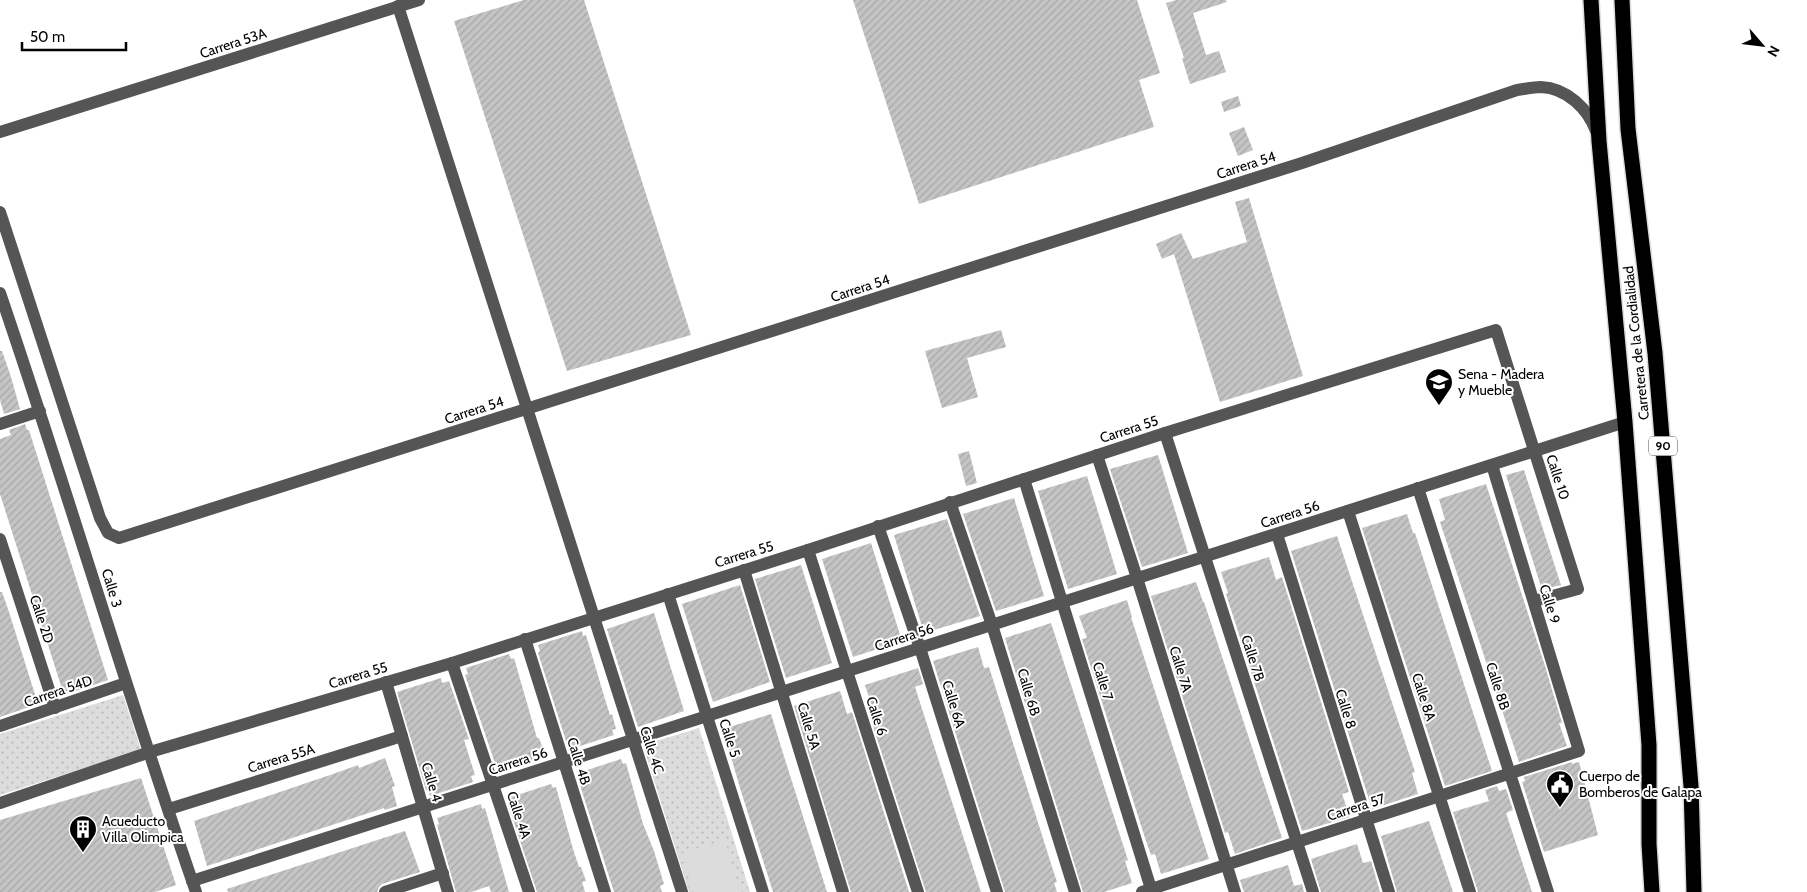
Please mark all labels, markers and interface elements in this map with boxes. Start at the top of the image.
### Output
scale bar [22,20,126,52]
north arrow [1737,20,1787,70]
street label: Carrera 53A [197,24,269,62]
text: 50 m [30,28,65,46]
text: N [1763,43,1784,60]
street label: Carrera 54 [1214,147,1278,183]
street label: Carretera de la Cordialidad [1619,265,1653,421]
street label: Carrera 54 [828,270,892,306]
place label: Sena - Madera y Mueble [1458,365,1544,399]
school or university icon: Sena - Madera y Mueble [1424,367,1454,406]
street label: Carrera 54 [442,392,506,428]
street label: Carrera 55 [1097,411,1161,447]
road number: 90 [1649,436,1677,456]
street label: Calle 10 [1542,452,1574,502]
street label: Carrera 56 [1258,496,1322,532]
street label: Carrera 55 [712,537,776,571]
street label: Calle 3 [98,566,126,610]
street label: Calle 9 [1536,582,1564,626]
street label: Calle 2D [26,593,58,645]
street label: Carrera 56 [872,619,936,655]
street label: Calle 7B [1237,633,1269,683]
street label: Calle 7A [1165,644,1197,695]
street label: Carrera 55 [326,658,390,692]
street label: Calle 7 [1089,660,1117,702]
street label: Calle 8B [1482,660,1514,712]
street label: Calle 6B [1013,666,1045,718]
street label: Carrera 54D [21,671,95,711]
street label: Calle 8A [1408,671,1440,724]
street label: Calle 6A [938,678,970,730]
street label: Calle 8 [1331,687,1361,731]
street label: Calle 6 [862,694,892,738]
street label: Calle 5A [793,700,825,752]
street label: Calle 5 [715,716,745,760]
street label: Calle 4C [636,724,668,776]
street label: Calle 4B [563,735,595,787]
street label: Carrera 55A [245,739,317,777]
street label: Carrera 56 [486,743,550,779]
street label: Calle 4 [418,760,446,804]
place label: Cuerpo de Bomberos de Galapa [1579,767,1702,801]
public building icon: Cuerpo de Bomberos de Galapa [1545,769,1575,808]
street label: Calle 4A [503,789,535,841]
street label: Carrera 57 [1325,789,1387,825]
place label: Acueducto Villa Olimpica [102,812,184,846]
building icon: Acueducto Villa Olimpica [68,814,98,853]

